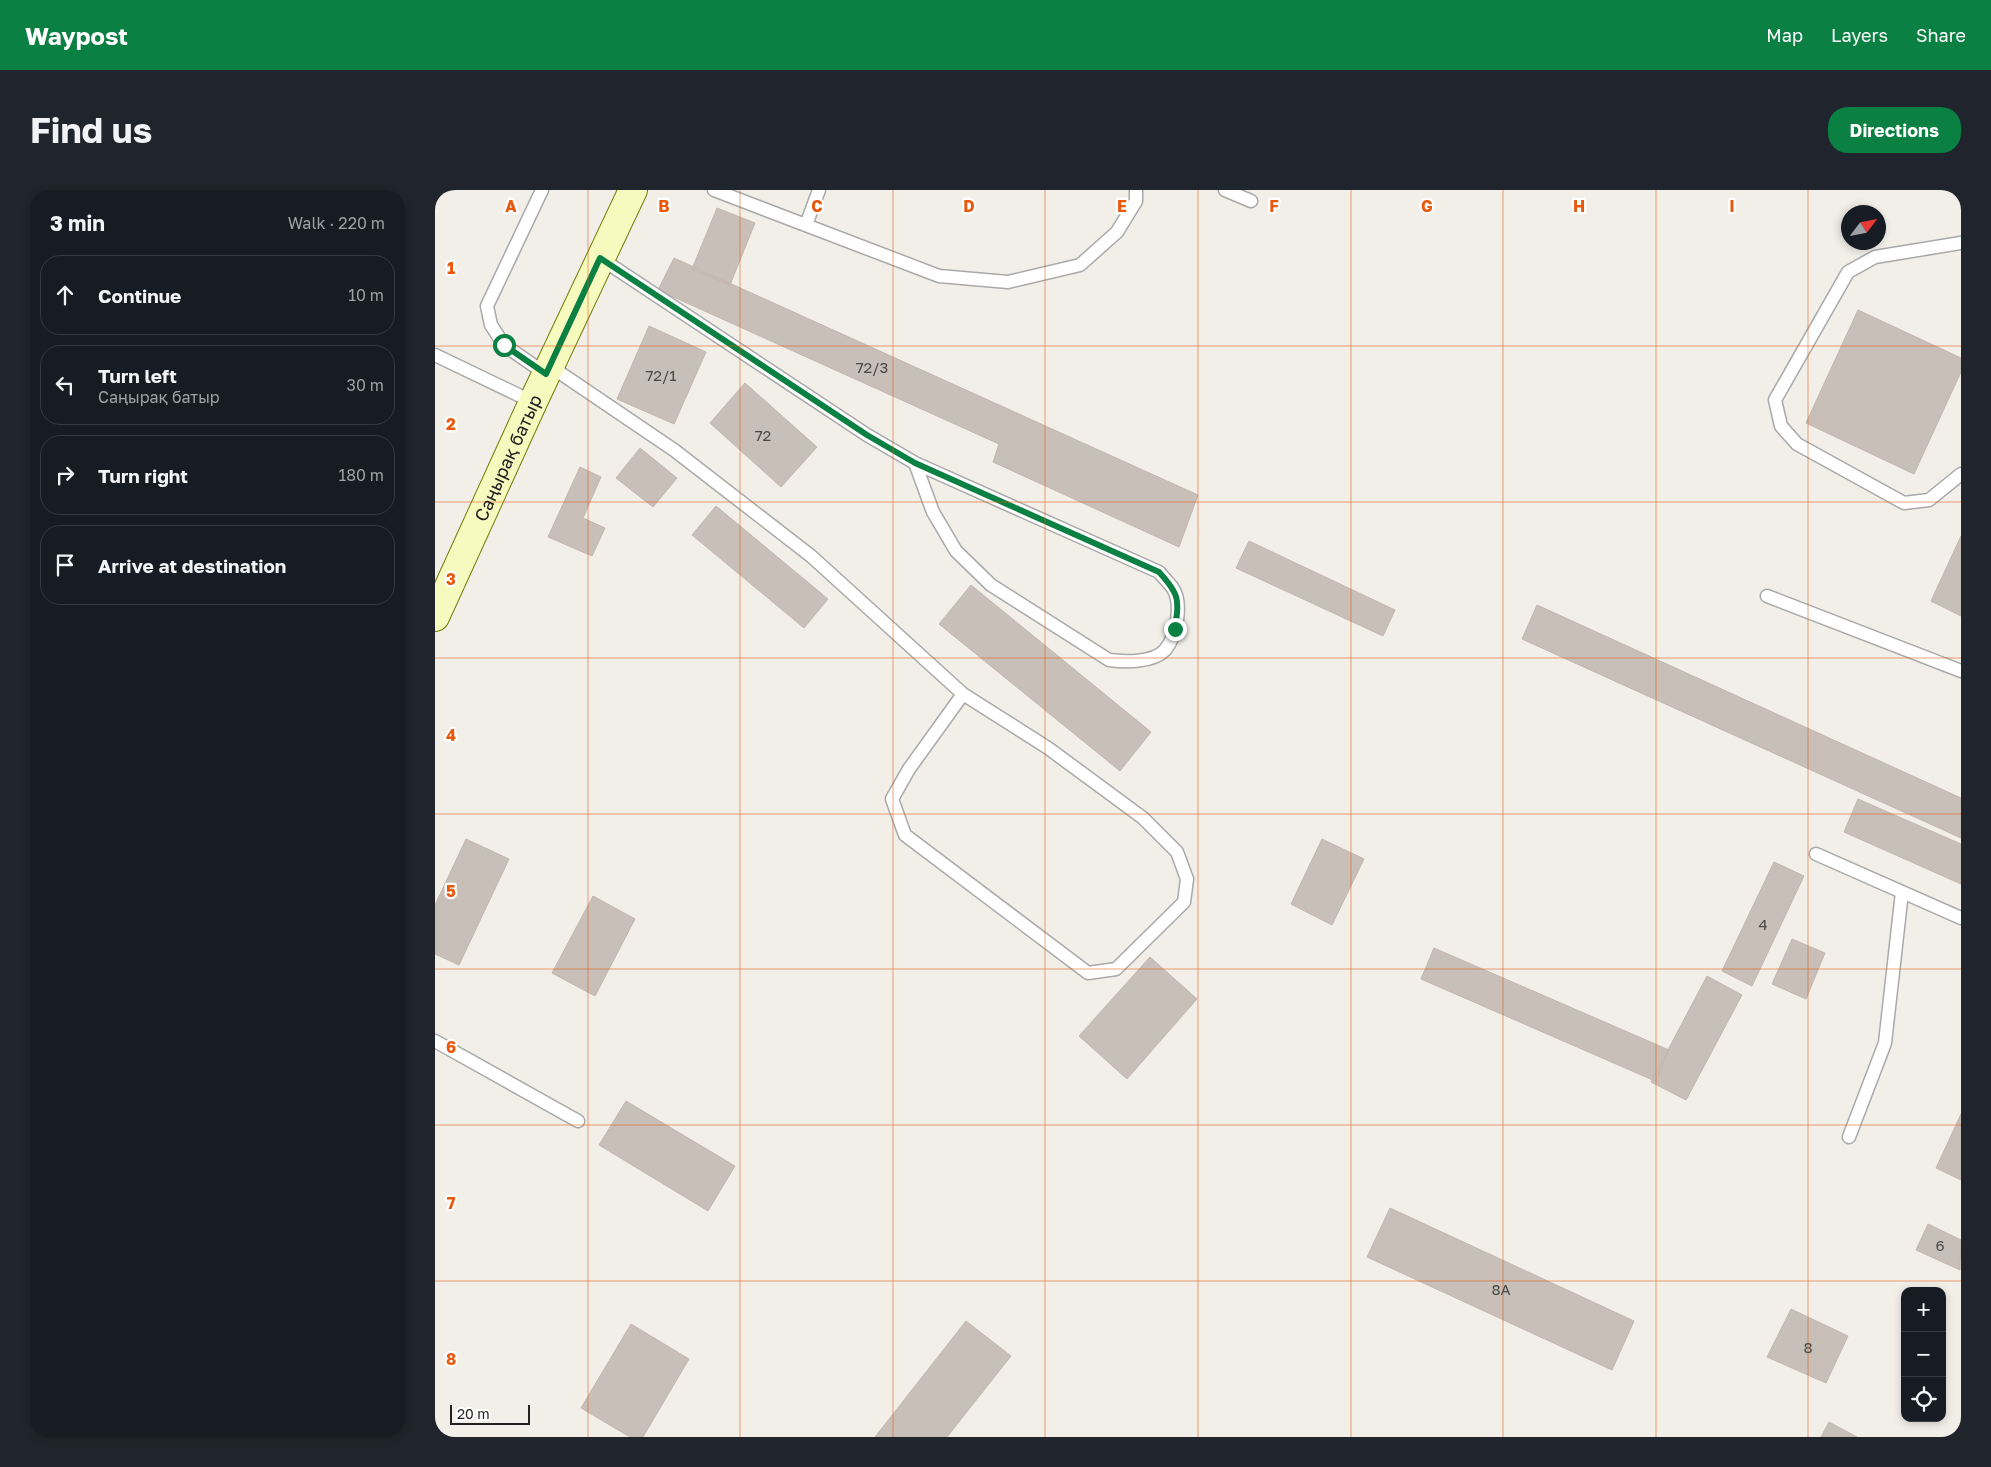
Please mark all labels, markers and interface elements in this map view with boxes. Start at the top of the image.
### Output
text: Waypost [25,21,128,50]
text: Map [1766,24,1803,46]
text: Layers [1831,24,1888,46]
text: Share [1916,24,1966,46]
button: Directions [1828,107,1961,153]
text: Find us [30,109,152,151]
text: A [505,196,517,216]
text: B [658,196,670,216]
text: C [811,196,823,216]
text: D [963,196,975,216]
text: E [1117,196,1127,216]
text: F [1269,196,1279,216]
text: G [1421,196,1433,216]
text: H [1573,196,1585,216]
text: I [1729,196,1735,216]
north arrow [1841,205,1886,250]
text: 3 min [50,210,105,236]
text: Walk · 220 m [288,213,385,233]
text: 1 [447,258,455,278]
icon: ahead [51,281,79,309]
text: Continue [98,284,181,307]
text: 10 m [348,285,384,305]
route start [493,334,516,357]
house number: 72/3 [856,358,888,376]
text: Turn left [98,364,177,387]
house number: 72/1 [645,366,677,384]
icon: left [51,371,79,399]
text: 30 m [347,375,384,395]
text: Саңырақ батыр [98,387,220,407]
street label: Саңырақ батыр [469,391,546,525]
text: 2 [446,414,456,434]
house number: 72 [755,426,771,444]
icon: right [51,461,79,489]
text: Turn right [98,464,188,487]
text: 180 m [338,465,384,485]
icon: arrive [51,551,79,579]
text: Arrive at destination [98,554,286,577]
text: 3 [446,569,456,589]
route end [1164,618,1187,641]
text: 4 [446,725,456,745]
text: 5 [446,881,456,901]
house number: 4 [1758,915,1768,933]
text: 6 [446,1037,456,1057]
text: 7 [447,1193,456,1213]
house number: 6 [1935,1236,1945,1254]
house number: 8А [1491,1280,1511,1298]
map controls [1901,1287,1946,1422]
button: + [1901,1287,1946,1332]
button: − [1901,1332,1946,1377]
house number: 8 [1803,1338,1813,1356]
text: 8 [446,1349,456,1369]
button: locate [1901,1377,1946,1422]
scale bar [450,1402,530,1425]
text: 20 m [457,1405,490,1422]

